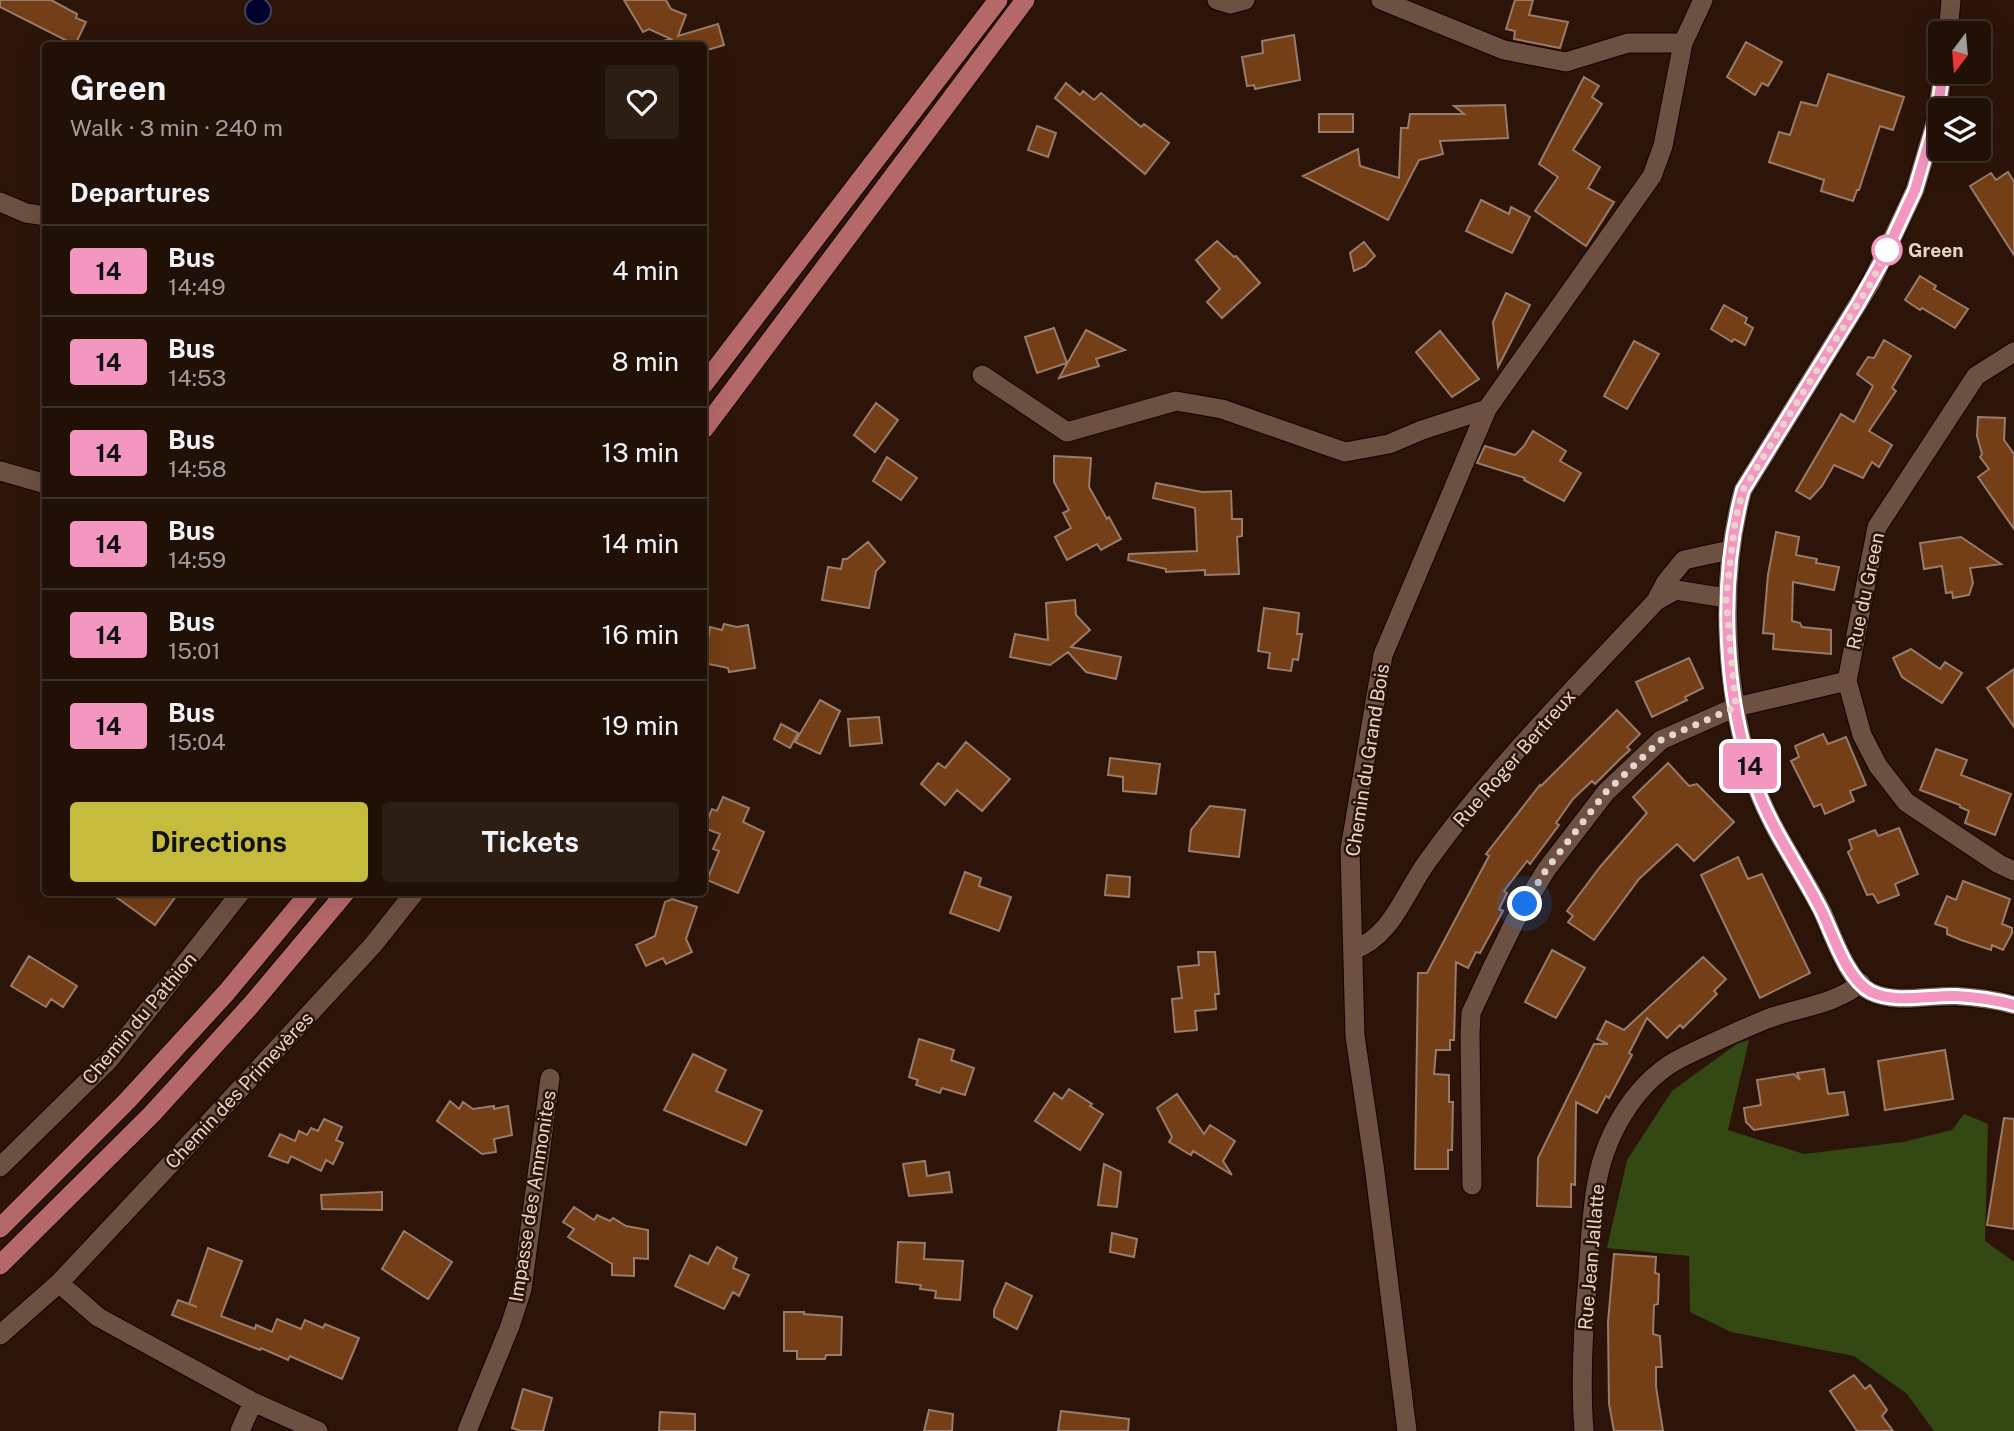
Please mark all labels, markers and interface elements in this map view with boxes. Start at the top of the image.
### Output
north arrow [1928,21,1992,84]
map controls [1928,21,1991,161]
button: heart [605,65,679,139]
text: Green [70,69,166,107]
button: layers [1928,98,1991,161]
text: Walk · 3 min · 240 m [70,114,283,141]
text: Departures [70,177,210,208]
marker: Green [1872,235,1902,265]
place label: Green [1908,239,1963,261]
text: Bus [168,242,215,273]
text: 4 min [612,255,679,286]
text: 14 [95,257,122,285]
text: 14:49 [168,273,226,300]
text: Bus [168,333,215,364]
text: 8 min [612,346,679,377]
text: 14 [95,348,122,376]
text: 14:53 [168,364,226,391]
text: Bus [168,424,215,455]
text: 13 min [602,437,679,468]
text: 14 [95,439,122,467]
text: 14:58 [168,455,227,482]
text: Bus [168,515,215,546]
text: 14 min [602,528,679,559]
text: 14 [95,530,122,558]
street label: Rue du Green [1842,530,1888,652]
text: 14:59 [168,546,226,573]
text: Bus [168,606,215,637]
text: 16 min [602,619,679,650]
text: 14 [95,621,122,649]
text: 15:01 [168,637,221,664]
street label: Chemin du Grand Bois [1341,662,1393,858]
street label: Rue Roger Bertreux [1448,685,1580,831]
text: Bus [168,697,215,728]
text: 19 min [602,710,679,741]
text: 14 [95,712,122,740]
text: 15:04 [168,728,226,755]
line badge: 14 [1718,743,1782,789]
text: 14 [1737,752,1763,780]
button: Directions [70,802,368,882]
button: Tickets [382,802,679,882]
your location [1507,886,1542,921]
street label: Chemin du Pathion [77,948,201,1088]
street label: Chemin des Primevères [160,1007,318,1173]
street label: Impasse des Ammonites [504,1089,560,1303]
street label: Rue Jean Jallatte [1574,1183,1608,1331]

